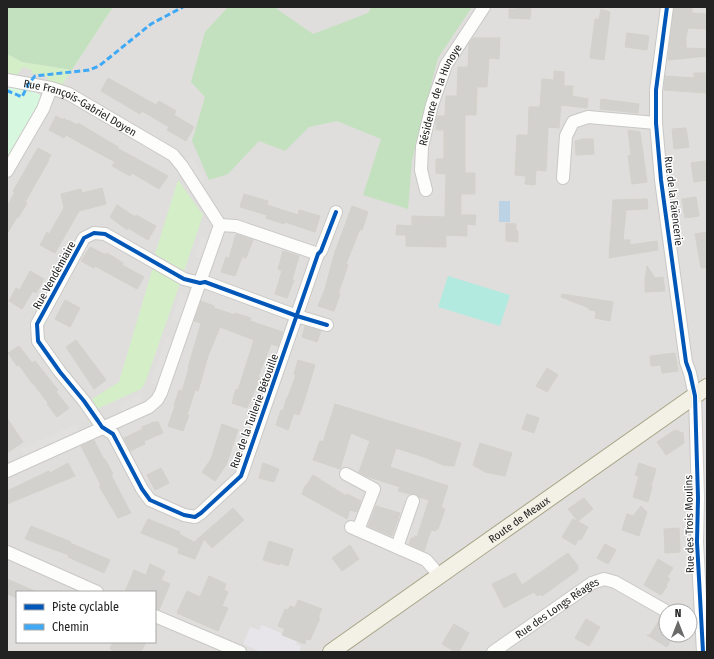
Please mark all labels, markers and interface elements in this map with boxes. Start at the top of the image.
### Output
street label: Résidence de la Hunoye [417,42,465,147]
street label: Rue François-Gabriel Doyen [22,77,139,139]
street label: Rue de la Faïencerie [662,156,685,247]
street label: Rue Vendémiaire [30,239,79,312]
street label: Rue de la Tuilerie Bétouille [228,352,281,470]
street label: Rue des Trois Moulins [682,475,697,573]
street label: Route de Meaux [486,494,553,546]
street label: Rue des Longs Réages [513,575,601,641]
legend [16,591,156,643]
text: Piste cyclable [52,600,119,614]
north arrow [658,603,698,643]
text: N [675,607,681,620]
text: Chemin [52,620,89,634]

